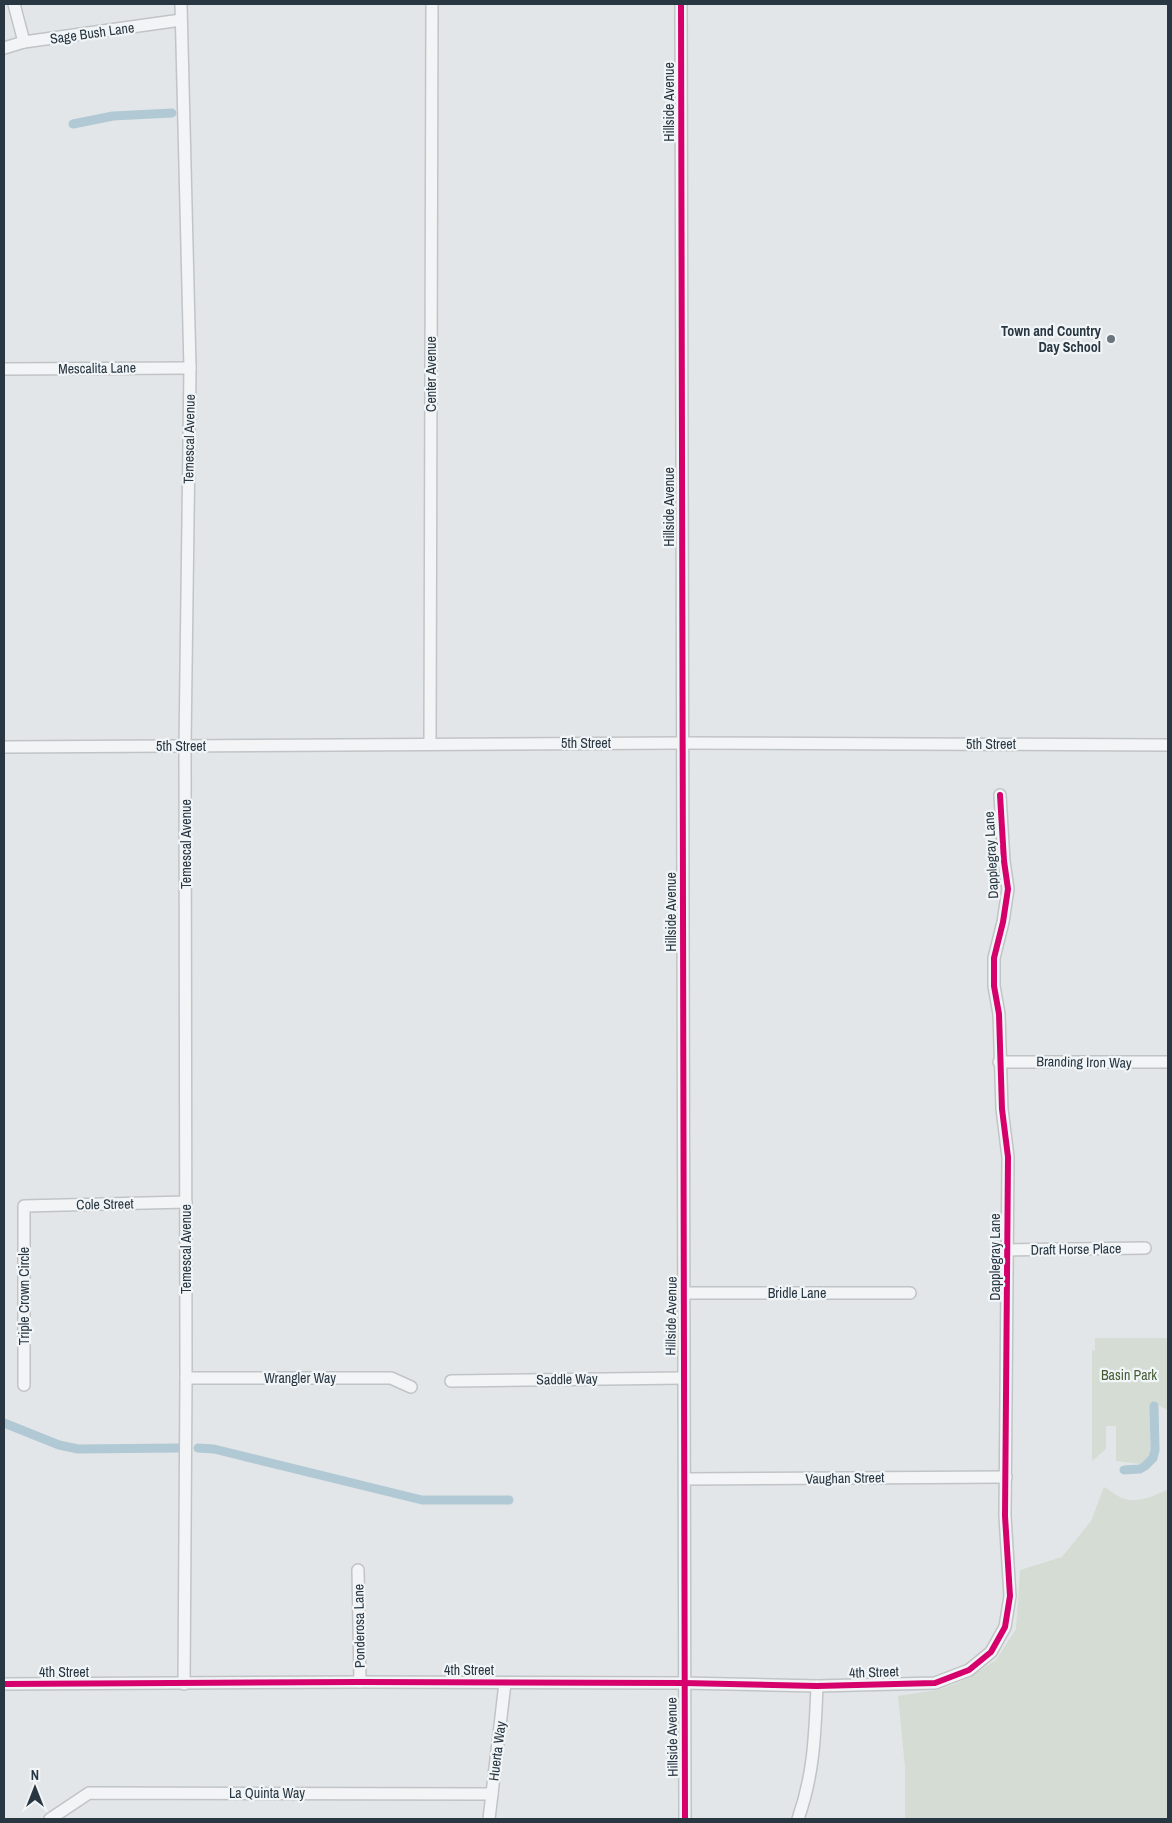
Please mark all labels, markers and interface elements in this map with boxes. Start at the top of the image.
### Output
street label: Sage Bush Lane [49,18,135,48]
street label: Hillside Avenue [660,62,678,142]
place label: Town and Country Day School [1001,322,1102,356]
marker: Town and Country Day School [1105,333,1117,345]
street label: Center Avenue [422,336,440,412]
street label: Mescalita Lane [58,358,136,378]
street label: Temescal Avenue [179,394,199,484]
street label: Hillside Avenue [660,467,678,547]
street label: 5th Street [561,734,611,752]
street label: 5th Street [966,735,1016,753]
street label: 5th Street [156,737,206,755]
street label: Temescal Avenue [177,799,195,889]
street label: Dapplegray Lane [980,811,1002,899]
street label: Hillside Avenue [662,872,680,952]
street label: Branding Iron Way [1036,1052,1132,1072]
street label: Cole Street [76,1195,134,1213]
street label: Temescal Avenue [177,1204,195,1294]
street label: Dapplegray Lane [986,1213,1004,1301]
street label: Draft Horse Place [1031,1239,1121,1259]
street label: Triple Crown Circle [15,1247,33,1345]
street label: Hillside Avenue [661,1276,681,1356]
street label: Bridle Lane [768,1284,826,1302]
park label: Basin Park [1101,1366,1157,1384]
street label: Wrangler Way [264,1369,336,1387]
street label: Saddle Way [536,1369,598,1389]
street label: Vaughan Street [805,1468,885,1488]
street label: Ponderosa Lane [349,1584,369,1668]
street label: 4th Street [444,1661,494,1679]
street label: 4th Street [849,1662,899,1682]
street label: 4th Street [39,1663,89,1681]
street label: Hillside Avenue [662,1697,682,1777]
street label: Huerta Way [484,1720,510,1782]
north arrow [10,1763,60,1813]
text: N [31,1766,39,1784]
street label: La Quinta Way [229,1784,305,1802]

